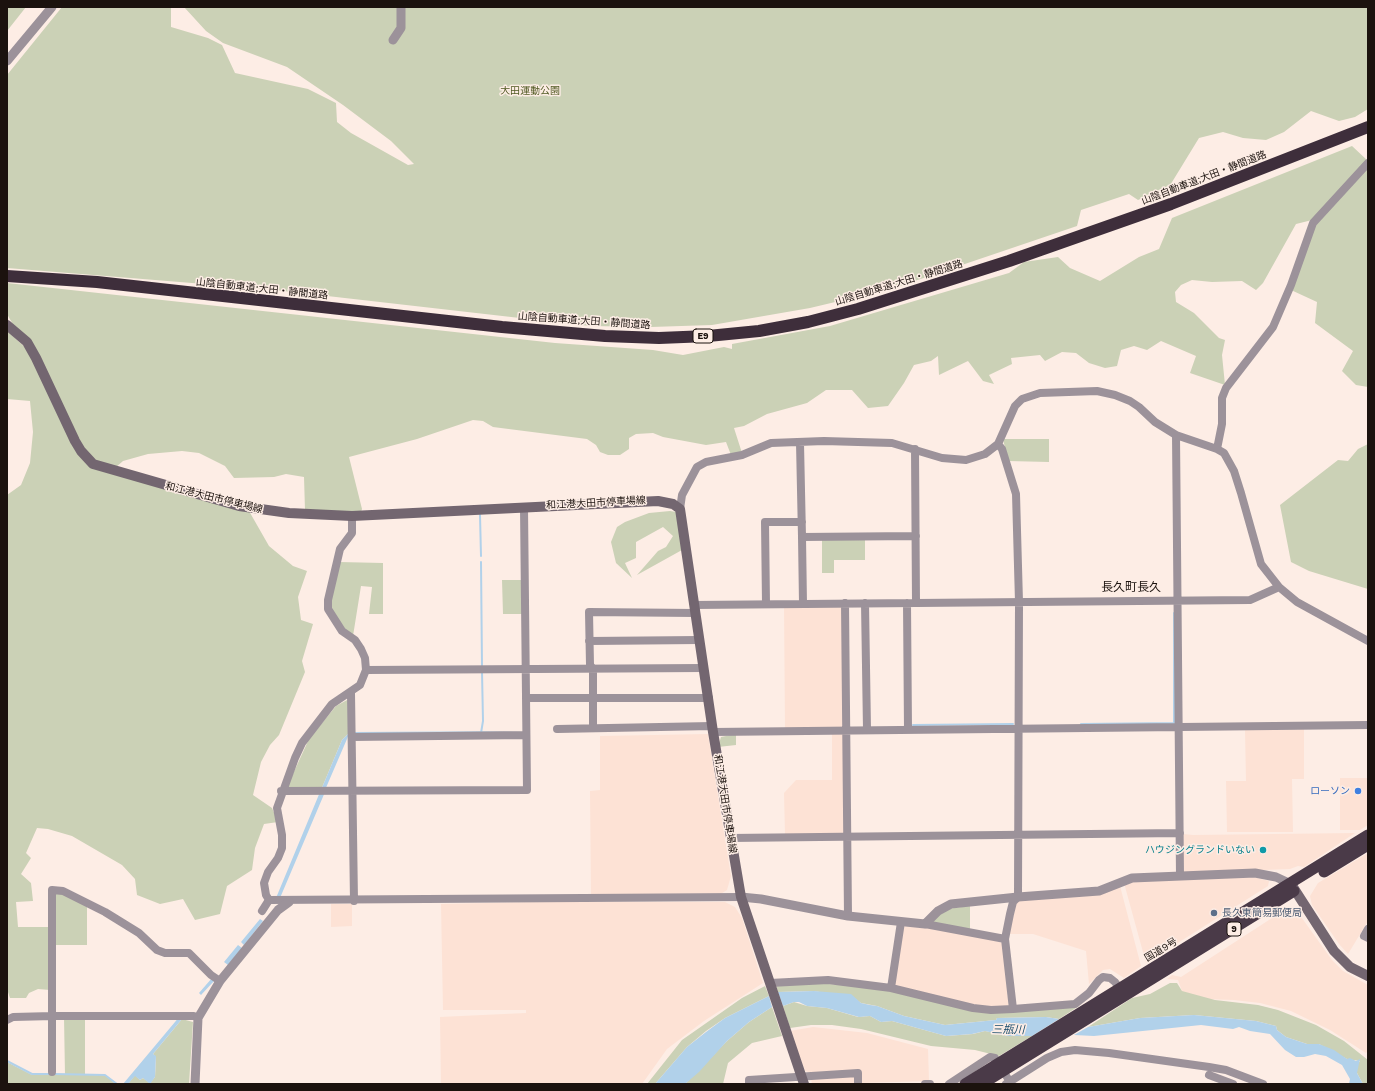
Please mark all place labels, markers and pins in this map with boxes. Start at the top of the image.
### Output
place label: ローソン [1310,785,1350,797]
marker: ローソン [1353,786,1363,796]
place label: ハウジングランドいない [1145,844,1255,856]
marker: ハウジングランドいない [1258,845,1268,855]
place label: 長久東簡易郵便局 [1222,907,1302,919]
marker: 長久東簡易郵便局 [1209,908,1219,918]

